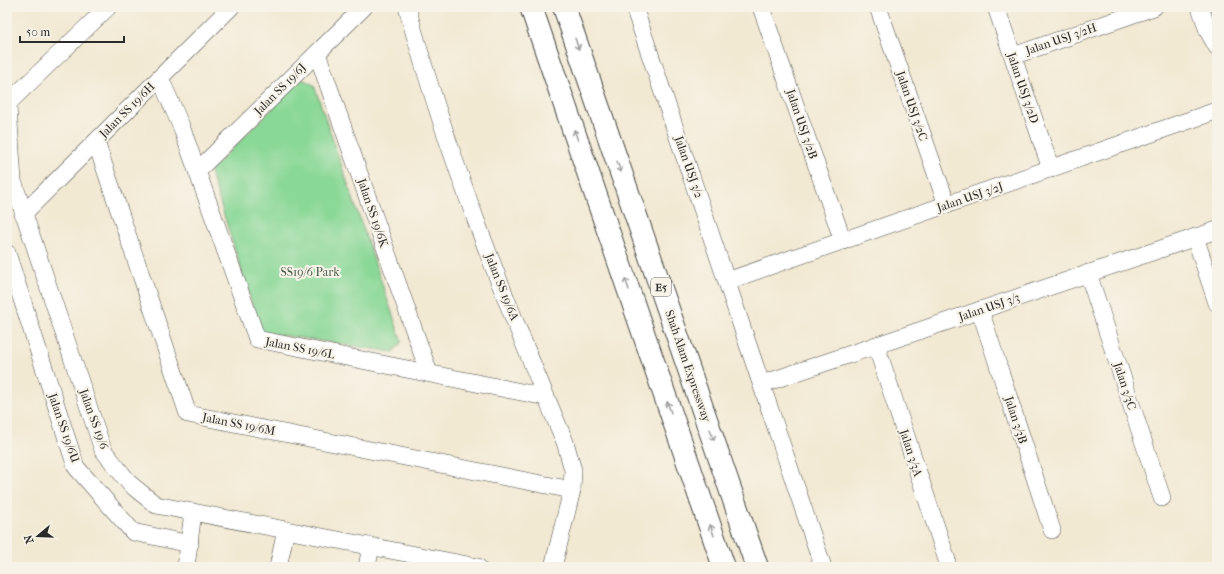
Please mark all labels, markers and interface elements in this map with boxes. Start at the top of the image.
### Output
scale bar [20,18,124,44]
street label: Jalan USJ 3/2H [1023,20,1099,58]
text: 50 m [26,25,50,39]
one-way arrow [574,37,581,50]
street label: Jalan USJ 3/2D [1004,50,1042,125]
street label: Jalan SS 19/6J [250,60,309,119]
street label: Jalan USJ 3/2C [893,68,930,143]
street label: Jalan SS 19/6H [96,79,158,141]
street label: Jalan USJ 3/2B [783,86,820,161]
one-way arrow [571,129,579,141]
street label: Jalan USJ 3/2 [672,133,706,200]
one-way arrow [616,160,624,172]
street label: Jalan SS 19/6K [354,176,392,250]
street label: Jalan USJ 3/2J [934,179,1005,215]
street label: Jalan SS 19/6A [482,251,522,323]
park label: SS19/6 Park [281,265,340,279]
one-way arrow [623,278,630,291]
road number: E5 [651,278,671,296]
street label: Jalan USJ 3/3 [956,290,1021,324]
street label: Shah Alam Expressway [662,308,714,424]
street label: Jalan SS 19/6L [263,334,337,362]
street label: Jalan 3/3C [1110,360,1139,411]
street label: Jalan SS 19/6 [76,386,112,452]
street label: Jalan SS 19/6U [45,390,83,465]
street label: Jalan 3/3B [1001,394,1030,446]
one-way arrow [665,402,673,414]
street label: Jalan SS 19/6M [200,410,277,438]
street label: Jalan 3/3A [896,427,925,479]
one-way arrow [709,429,716,442]
north arrow [18,516,58,556]
one-way arrow [707,525,715,537]
text: N [21,532,37,545]

